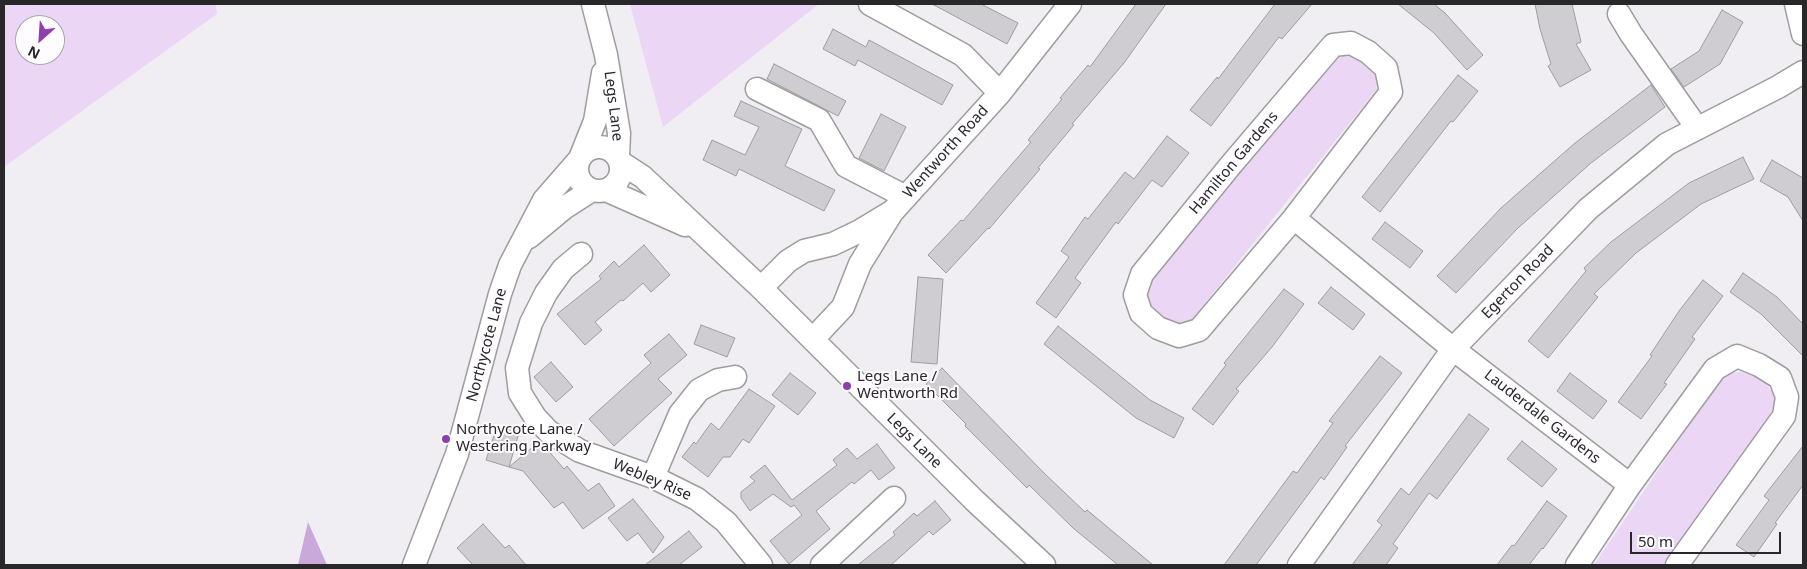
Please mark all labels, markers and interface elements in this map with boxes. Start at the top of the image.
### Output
north arrow [15,15,65,65]
text: N [24,42,43,64]
street label: Legs Lane [600,70,626,142]
street label: Wentworth Road [900,102,992,202]
street label: Hamilton Gardens [1186,108,1282,218]
street label: Egerton Road [1478,241,1558,323]
street label: Northycote Lane [463,286,511,404]
street label: Lauderdale Gardens [1480,366,1604,468]
place label: Legs Lane / Wentworth Rd [857,368,958,403]
marker: Legs Lane / Wentworth Rd [841,380,853,392]
street label: Legs Lane [883,410,945,472]
place label: Northycote Lane / Westering Parkway [456,421,591,456]
marker: Northycote Lane / Westering Parkway [440,433,452,445]
street label: Webley Rise [610,455,694,505]
scale bar [1632,522,1783,554]
text: 50 m [1638,531,1673,551]

